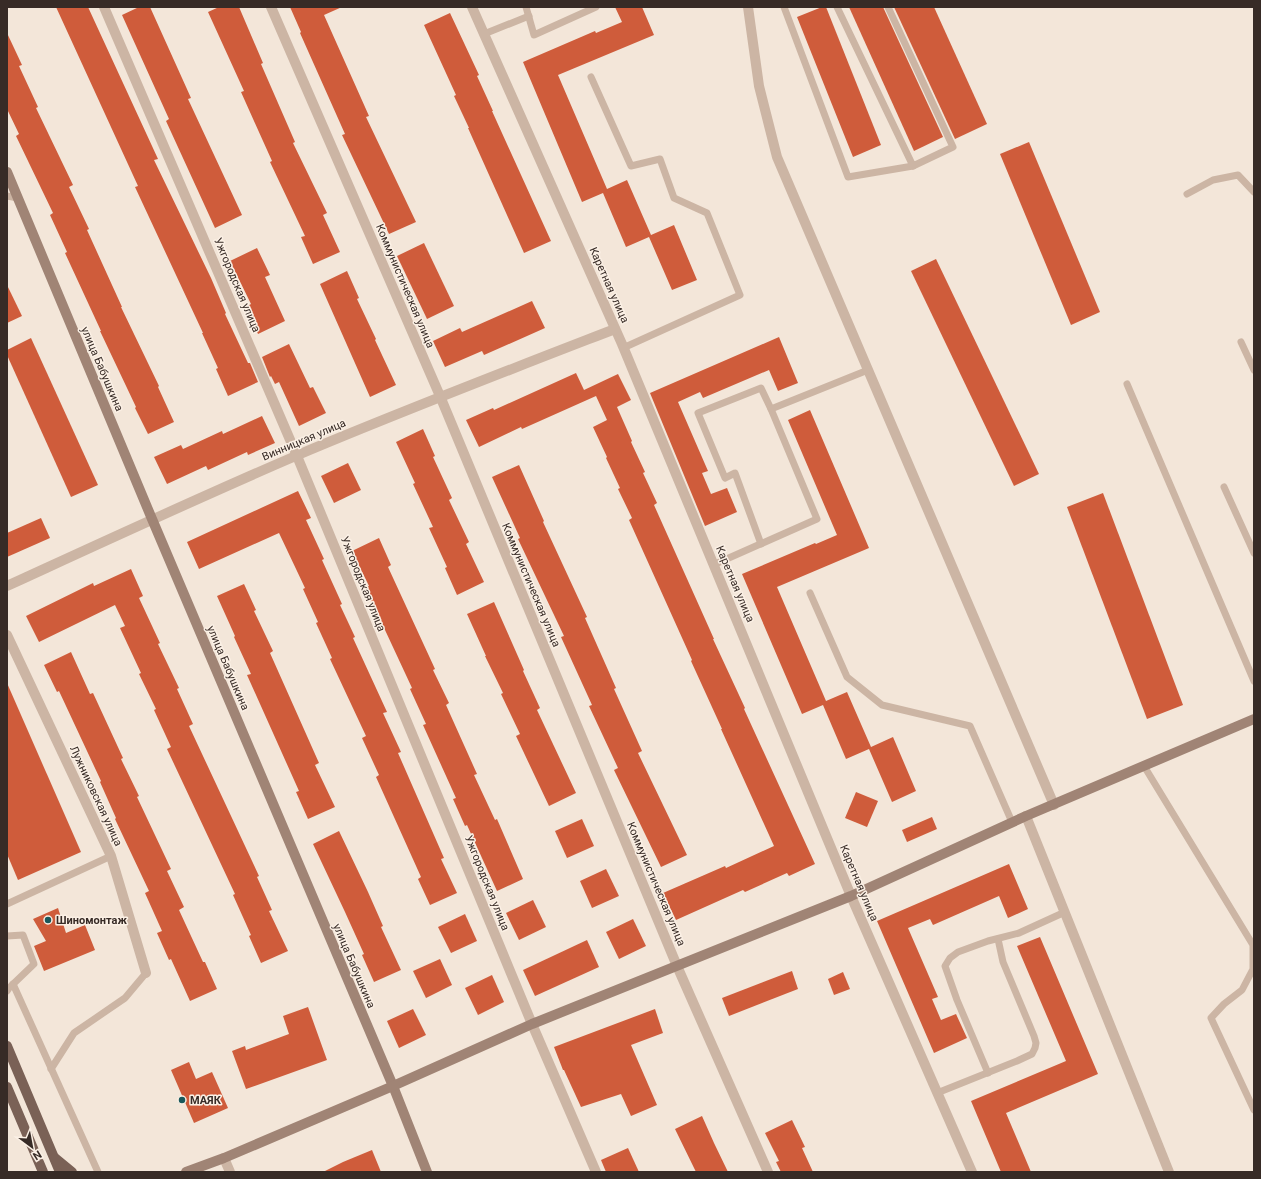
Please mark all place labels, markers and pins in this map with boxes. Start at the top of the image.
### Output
place label: Шиномонтаж [56,914,127,927]
marker: Шиномонтаж [43,915,53,925]
place label: МАЯК [190,1094,222,1107]
marker: МАЯК [177,1095,187,1105]

